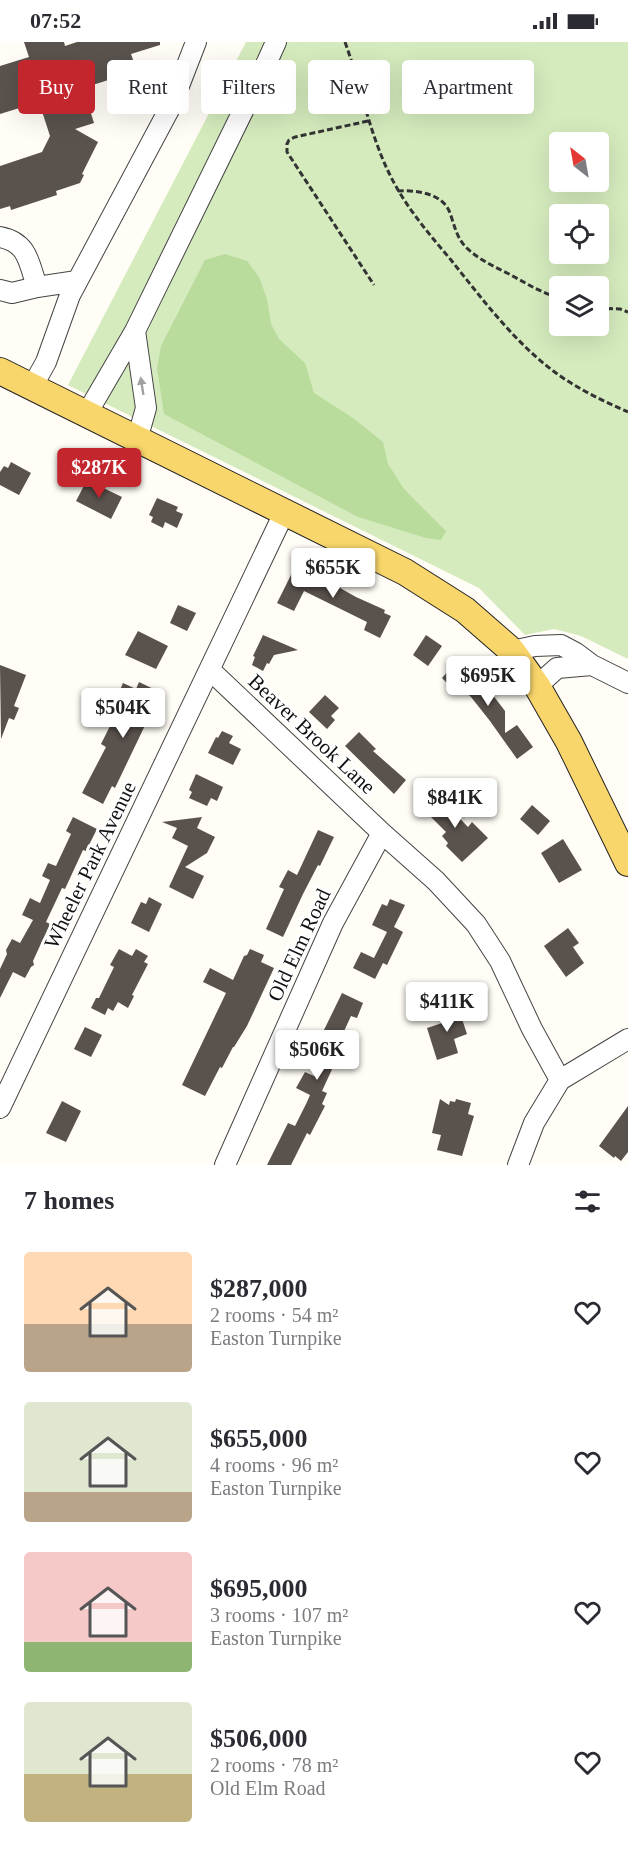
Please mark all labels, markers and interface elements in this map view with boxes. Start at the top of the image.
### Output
text: 07:52 [30,8,81,33]
chip: Buy [18,60,95,114]
chip: Rent [107,60,189,114]
chip: Filters [201,60,296,114]
chip: New [308,60,390,114]
chip: Apartment [402,60,534,114]
north arrow [549,132,609,192]
map controls [549,132,609,336]
button: locate [549,204,609,264]
button: layers [549,276,609,336]
one-way arrow [138,376,147,395]
pin: $287K [57,448,141,499]
text: $287K [71,456,127,478]
pin: $655K [291,548,375,599]
text: $655K [305,556,361,578]
pin: $695K [446,656,530,707]
text: $695K [460,664,516,686]
street label: Beaver Brook Lane [244,669,380,799]
pin: $504K [81,688,165,739]
text: $504K [95,696,151,718]
street label: Wheeler Park Avenue [39,778,141,952]
pin: $841K [413,778,497,829]
text: $841K [427,786,483,808]
street label: Old Elm Road [262,884,336,1005]
pin: $411K [405,982,489,1033]
text: $411K [420,990,474,1012]
pin: $506K [275,1030,359,1081]
text: $506K [289,1038,345,1060]
icon: filters [571,1185,604,1218]
text: 7 homes [24,1186,114,1215]
text: $287,000 [210,1274,308,1303]
icon: home [72,1276,144,1348]
icon: heart [571,1296,604,1329]
text: 2 rooms · 54 m² [210,1304,338,1326]
text: Easton Turnpike [210,1327,342,1349]
text: $655,000 [210,1424,308,1453]
icon: home [72,1426,144,1498]
icon: heart [571,1446,604,1479]
text: 4 rooms · 96 m² [210,1454,338,1476]
text: Easton Turnpike [210,1477,342,1499]
text: $695,000 [210,1574,308,1603]
icon: home [72,1576,144,1648]
icon: heart [571,1596,604,1629]
text: 3 rooms · 107 m² [210,1604,348,1626]
text: Easton Turnpike [210,1627,342,1649]
text: $506,000 [210,1724,308,1753]
icon: home [72,1726,144,1798]
icon: heart [571,1746,604,1779]
text: 2 rooms · 78 m² [210,1754,338,1776]
text: Old Elm Road [210,1777,326,1799]

